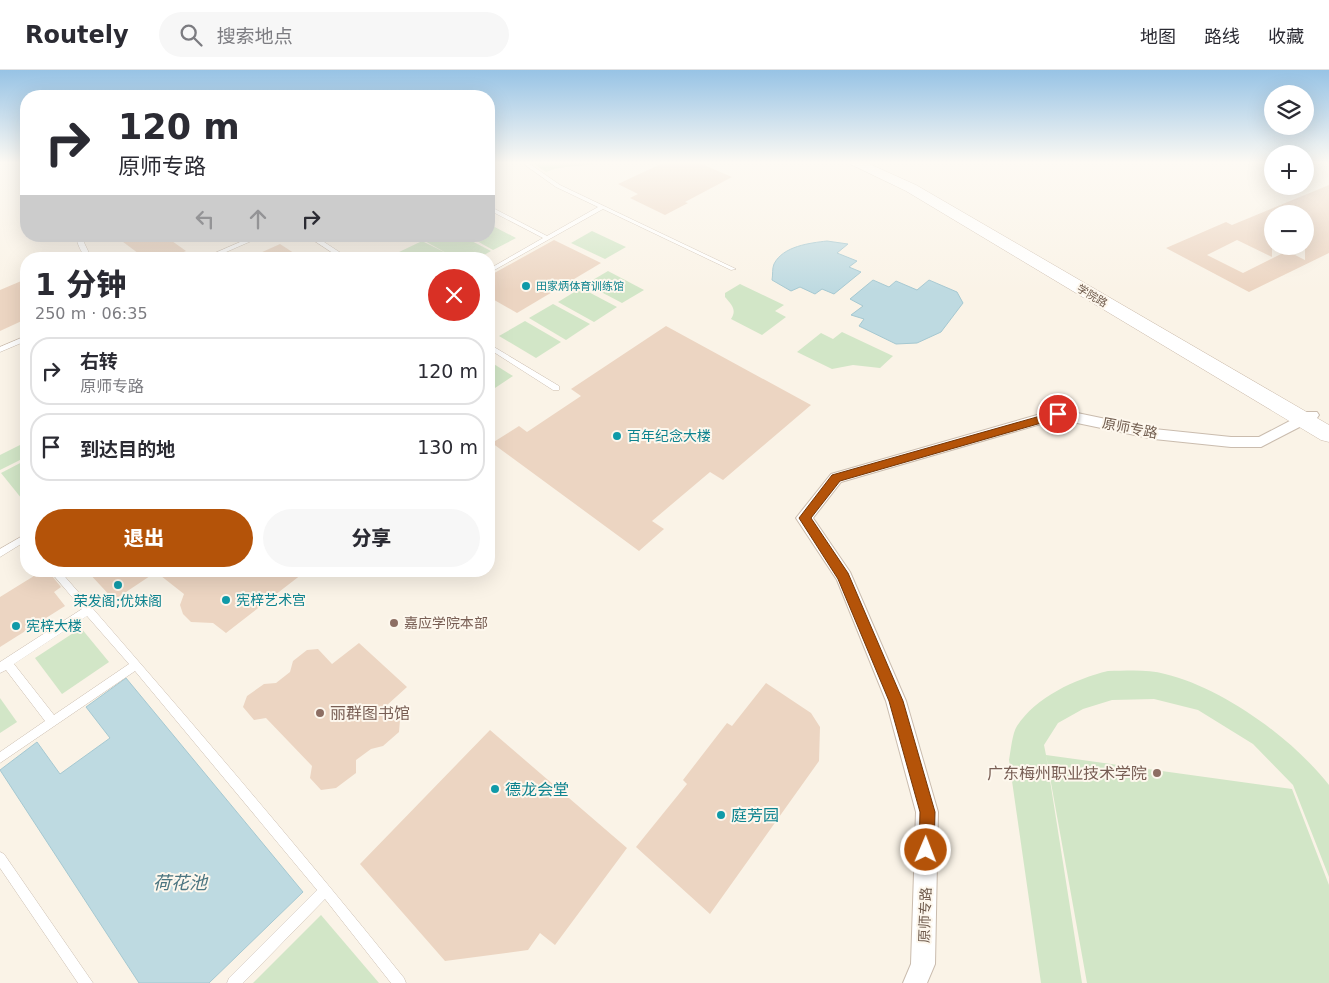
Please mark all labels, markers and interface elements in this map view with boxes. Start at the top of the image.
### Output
search box [159,12,509,57]
text: Routely [25,21,129,49]
icon: search [177,21,205,49]
text: 搜索地点 [217,25,293,47]
text: 地图 [1140,26,1176,47]
text: 路线 [1204,26,1240,47]
text: 收藏 [1268,26,1304,47]
map controls [1264,85,1314,255]
button: layers [1264,85,1314,135]
text: 120 m [118,107,240,147]
icon: right [35,110,100,175]
button: + [1264,145,1314,195]
text: 原师专路 [118,154,206,179]
icon: left [191,205,219,233]
icon: ahead [244,205,272,233]
icon: right [297,205,325,233]
button: − [1264,205,1314,255]
text: 1 分钟 [35,267,126,302]
button: close [428,269,480,321]
marker: 田家炳体育训练馆 [520,280,532,292]
place label: 田家炳体育训练馆 [536,280,624,293]
street label: 学院路 [1075,282,1109,310]
text: 250 m · 06:35 [35,304,148,323]
text: 右转 [80,350,118,372]
icon: right [37,357,65,385]
text: 120 m [417,360,478,382]
text: 原师专路 [80,377,144,396]
pin [1037,393,1079,435]
icon: arrive [1044,400,1072,428]
street label: 原师专路 [1101,415,1159,441]
place label: 百年纪念大楼 [627,428,711,444]
marker: 百年纪念大楼 [611,430,623,442]
icon: arrive [37,433,65,461]
text: 130 m [417,436,478,458]
text: 到达目的地 [80,438,175,460]
button: 退出 [35,509,253,567]
button: 分享 [263,509,480,567]
marker: 荣发阁;优妹阁 [112,579,124,591]
place label: 宪梓艺术宫 [236,592,306,608]
place label: 荣发阁;优妹阁 [74,593,162,609]
marker: 宪梓艺术宫 [220,594,232,606]
place label: 嘉应学院本部 [404,615,488,631]
marker: 嘉应学院本部 [388,617,400,629]
place label: 宪梓大楼 [26,618,82,634]
marker: 宪梓大楼 [10,620,22,632]
place label: 丽群图书馆 [330,704,410,723]
marker: 丽群图书馆 [314,707,326,719]
place label: 广东梅州职业技术学院 [987,764,1147,783]
marker: 广东梅州职业技术学院 [1151,767,1163,779]
place label: 德龙会堂 [505,780,569,799]
marker: 德龙会堂 [489,783,501,795]
place label: 庭芳园 [731,806,779,825]
marker: 庭芳园 [715,809,727,821]
position arrow [899,823,951,875]
water label: 荷花池 [153,872,209,893]
street label: 原师专路 [916,887,934,943]

